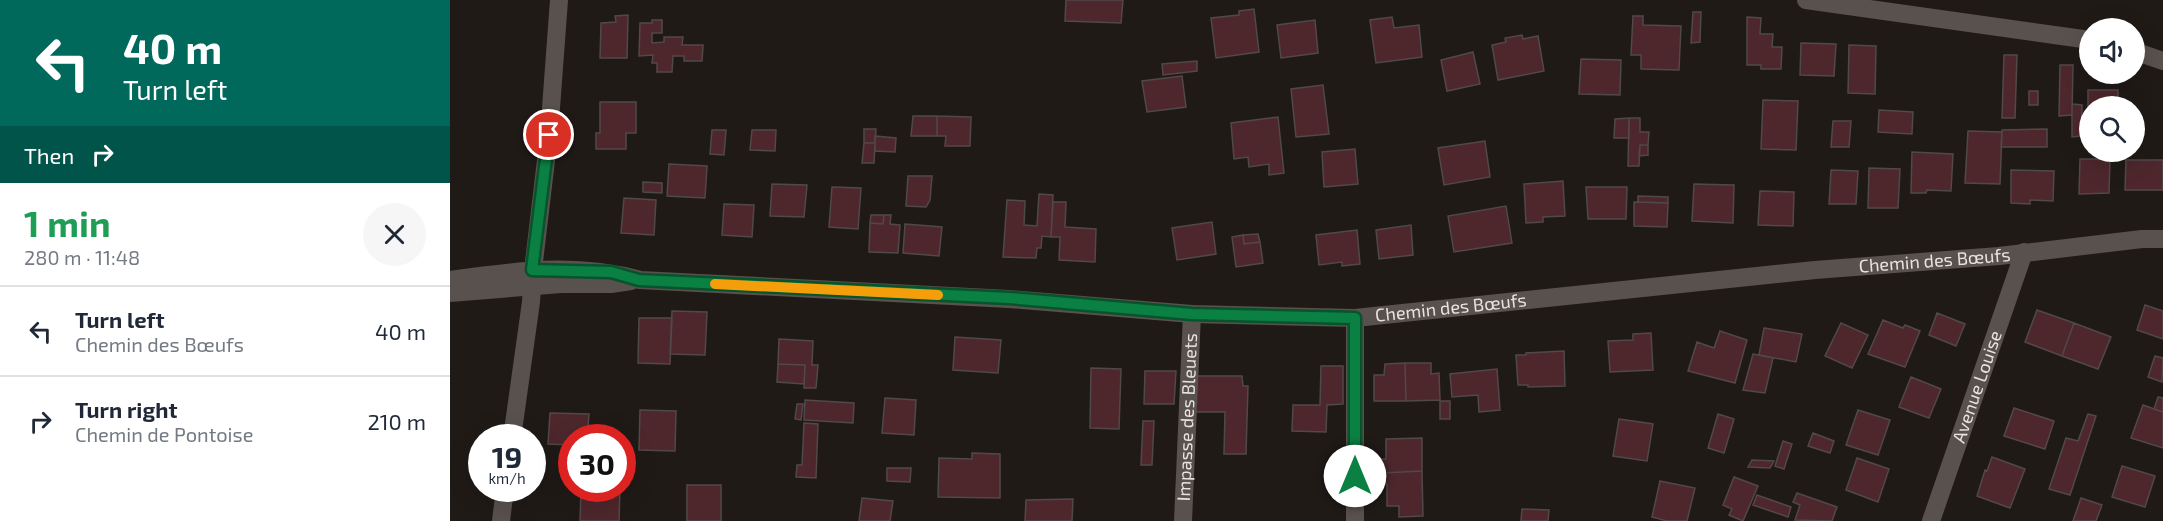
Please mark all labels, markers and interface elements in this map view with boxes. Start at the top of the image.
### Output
map controls [2079,18,2145,162]
button: sound [2079,18,2145,84]
text: 40 m [123,22,222,72]
icon: left [24,24,102,102]
text: Turn left [123,73,227,105]
button: search [2079,96,2145,162]
pin [523,109,574,160]
icon: arrive [532,118,565,151]
icon: right [86,138,119,171]
text: Then [24,142,74,168]
text: 1 min [24,201,111,244]
button: close [363,203,426,266]
street label: Chemin des Bœufs [1858,243,2011,277]
text: 280 m · 11:48 [24,245,140,269]
street label: Chemin des Bœufs [1374,288,1528,326]
text: Turn left [75,306,164,332]
icon: left [24,315,57,348]
text: 40 m [375,318,426,344]
street label: Avenue Louise [1947,327,2006,446]
text: Chemin des Bœufs [75,332,244,356]
street label: Impasse des Bleuets [1172,333,1201,502]
text: Turn right [75,396,177,422]
icon: right [24,405,57,438]
text: 210 m [367,408,426,434]
text: Chemin de Pontoise [75,422,253,446]
speed limit sign: 30 [558,424,636,502]
text: 19 [492,438,522,474]
position arrow [1323,444,1387,508]
text: km/h [488,469,526,487]

